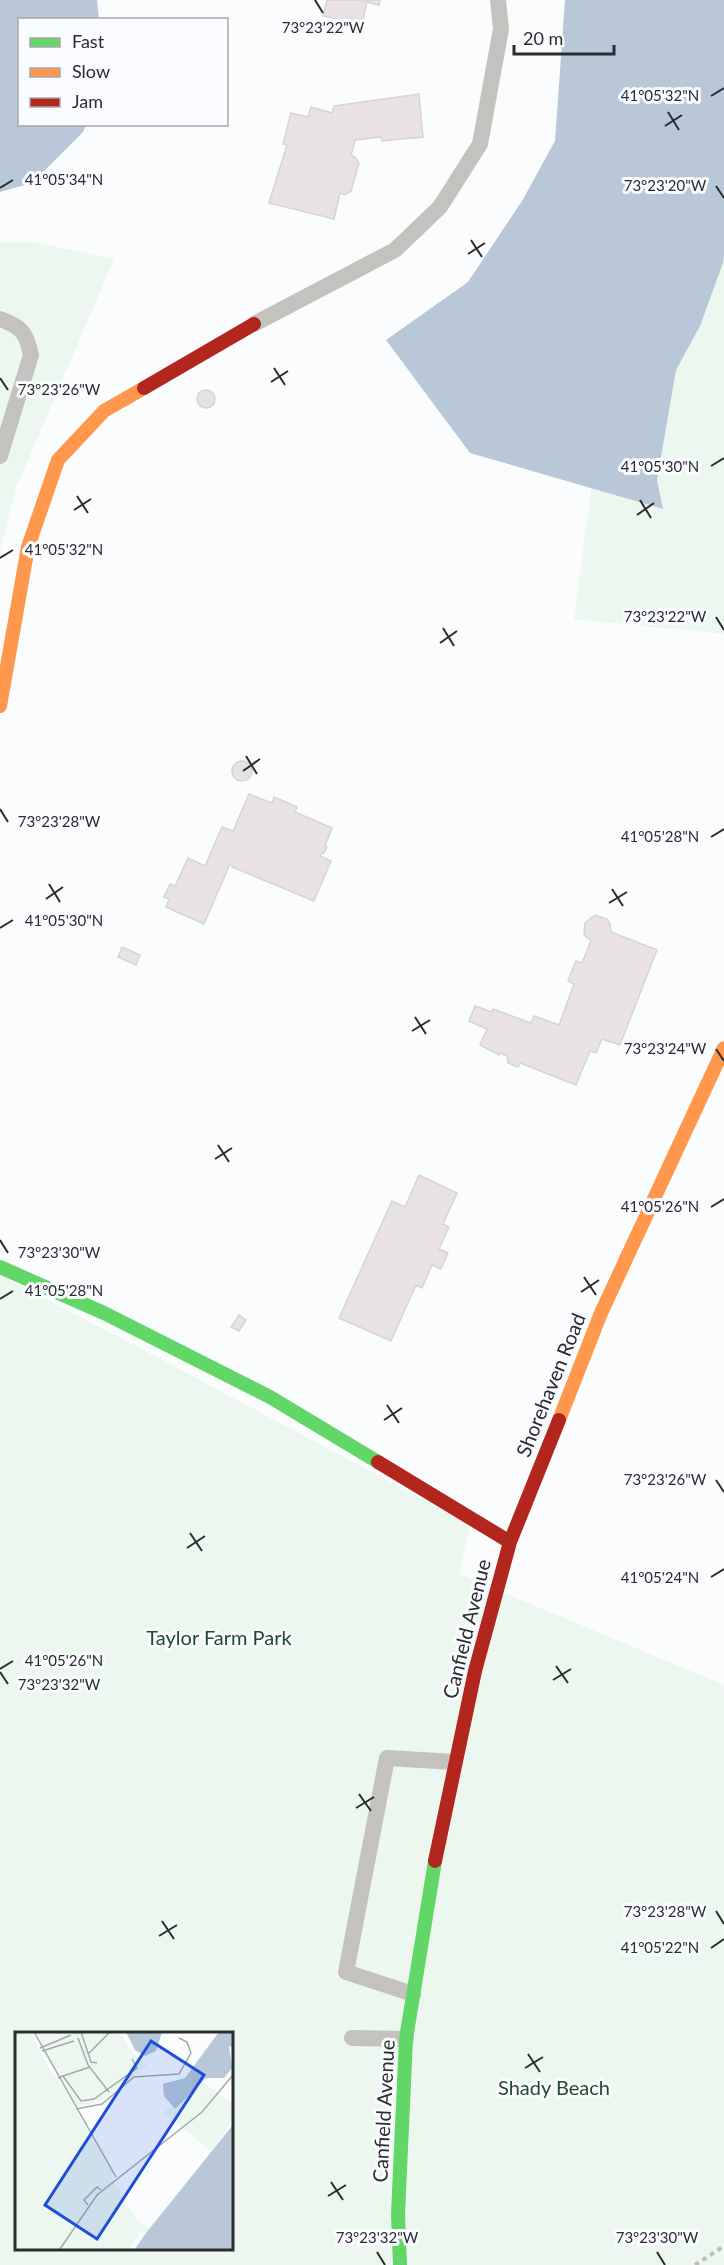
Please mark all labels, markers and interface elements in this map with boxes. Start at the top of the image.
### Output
legend [18,18,228,126]
text: 73°23'22"W [282,18,365,36]
scale bar [514,18,614,56]
text: 20 m [523,27,563,49]
text: Fast [72,30,105,52]
text: Slow [72,60,110,82]
text: 41°05'32"N [621,86,699,104]
text: Jam [72,90,103,112]
text: 41°05'34"N [25,170,103,188]
text: 73°23'20"W [624,176,707,194]
text: 73°23'26"W [18,380,101,398]
text: 41°05'30"N [621,457,699,475]
text: 41°05'32"N [25,540,103,558]
text: 73°23'22"W [624,607,707,625]
text: 73°23'28"W [18,812,101,830]
text: 41°05'28"N [621,827,699,845]
text: 41°05'30"N [25,911,103,929]
text: 73°23'24"W [624,1039,707,1057]
text: 41°05'26"N [621,1197,699,1215]
text: 73°23'30"W [18,1243,101,1261]
text: 41°05'28"N [25,1281,103,1299]
street label: Shorehaven Road [510,1309,590,1460]
text: 73°23'26"W [624,1470,707,1488]
street label: Canfield Avenue [437,1557,495,1701]
text: 41°05'24"N [621,1568,699,1586]
park label: Taylor Farm Park [146,1625,292,1649]
text: 41°05'26"N [25,1651,103,1669]
text: 73°23'32"W [18,1675,101,1693]
text: 73°23'28"W [624,1902,707,1920]
text: 41°05'22"N [621,1938,699,1956]
inset map [15,2032,232,2250]
street label: Canfield Avenue [367,2039,399,2183]
park label: Shady Beach [498,2075,610,2099]
text: 73°23'32"W [336,2228,419,2246]
text: 73°23'30"W [616,2228,699,2246]

